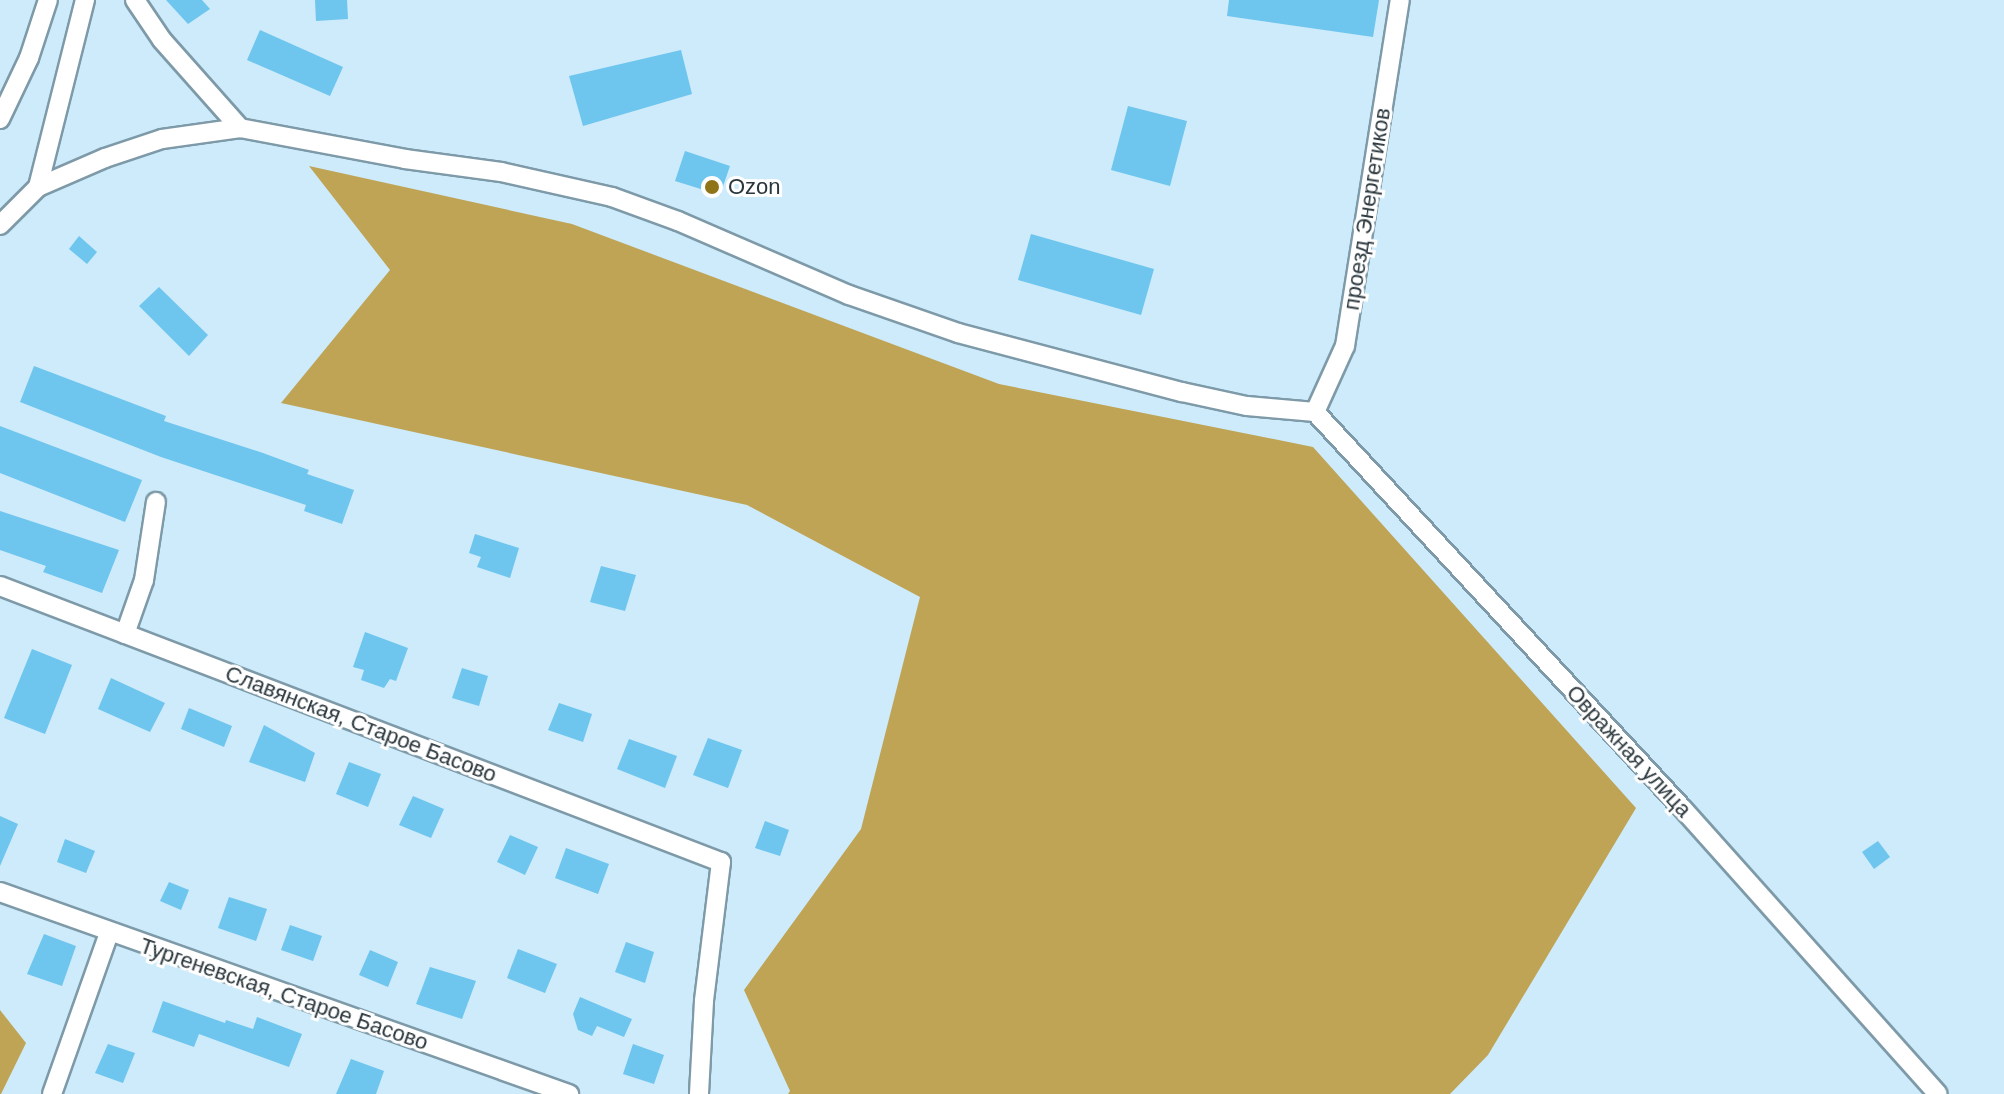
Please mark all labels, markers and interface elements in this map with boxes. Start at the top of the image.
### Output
street label: проезд Энергетиков [1338,106,1396,312]
place label: Ozon [728,174,781,200]
marker: Ozon [703,178,721,196]
street label: Славянская, Старое Басово [222,660,500,788]
street label: Овражная улица [1561,680,1697,822]
street label: Тургеневская, Старое Басово [137,932,431,1056]

